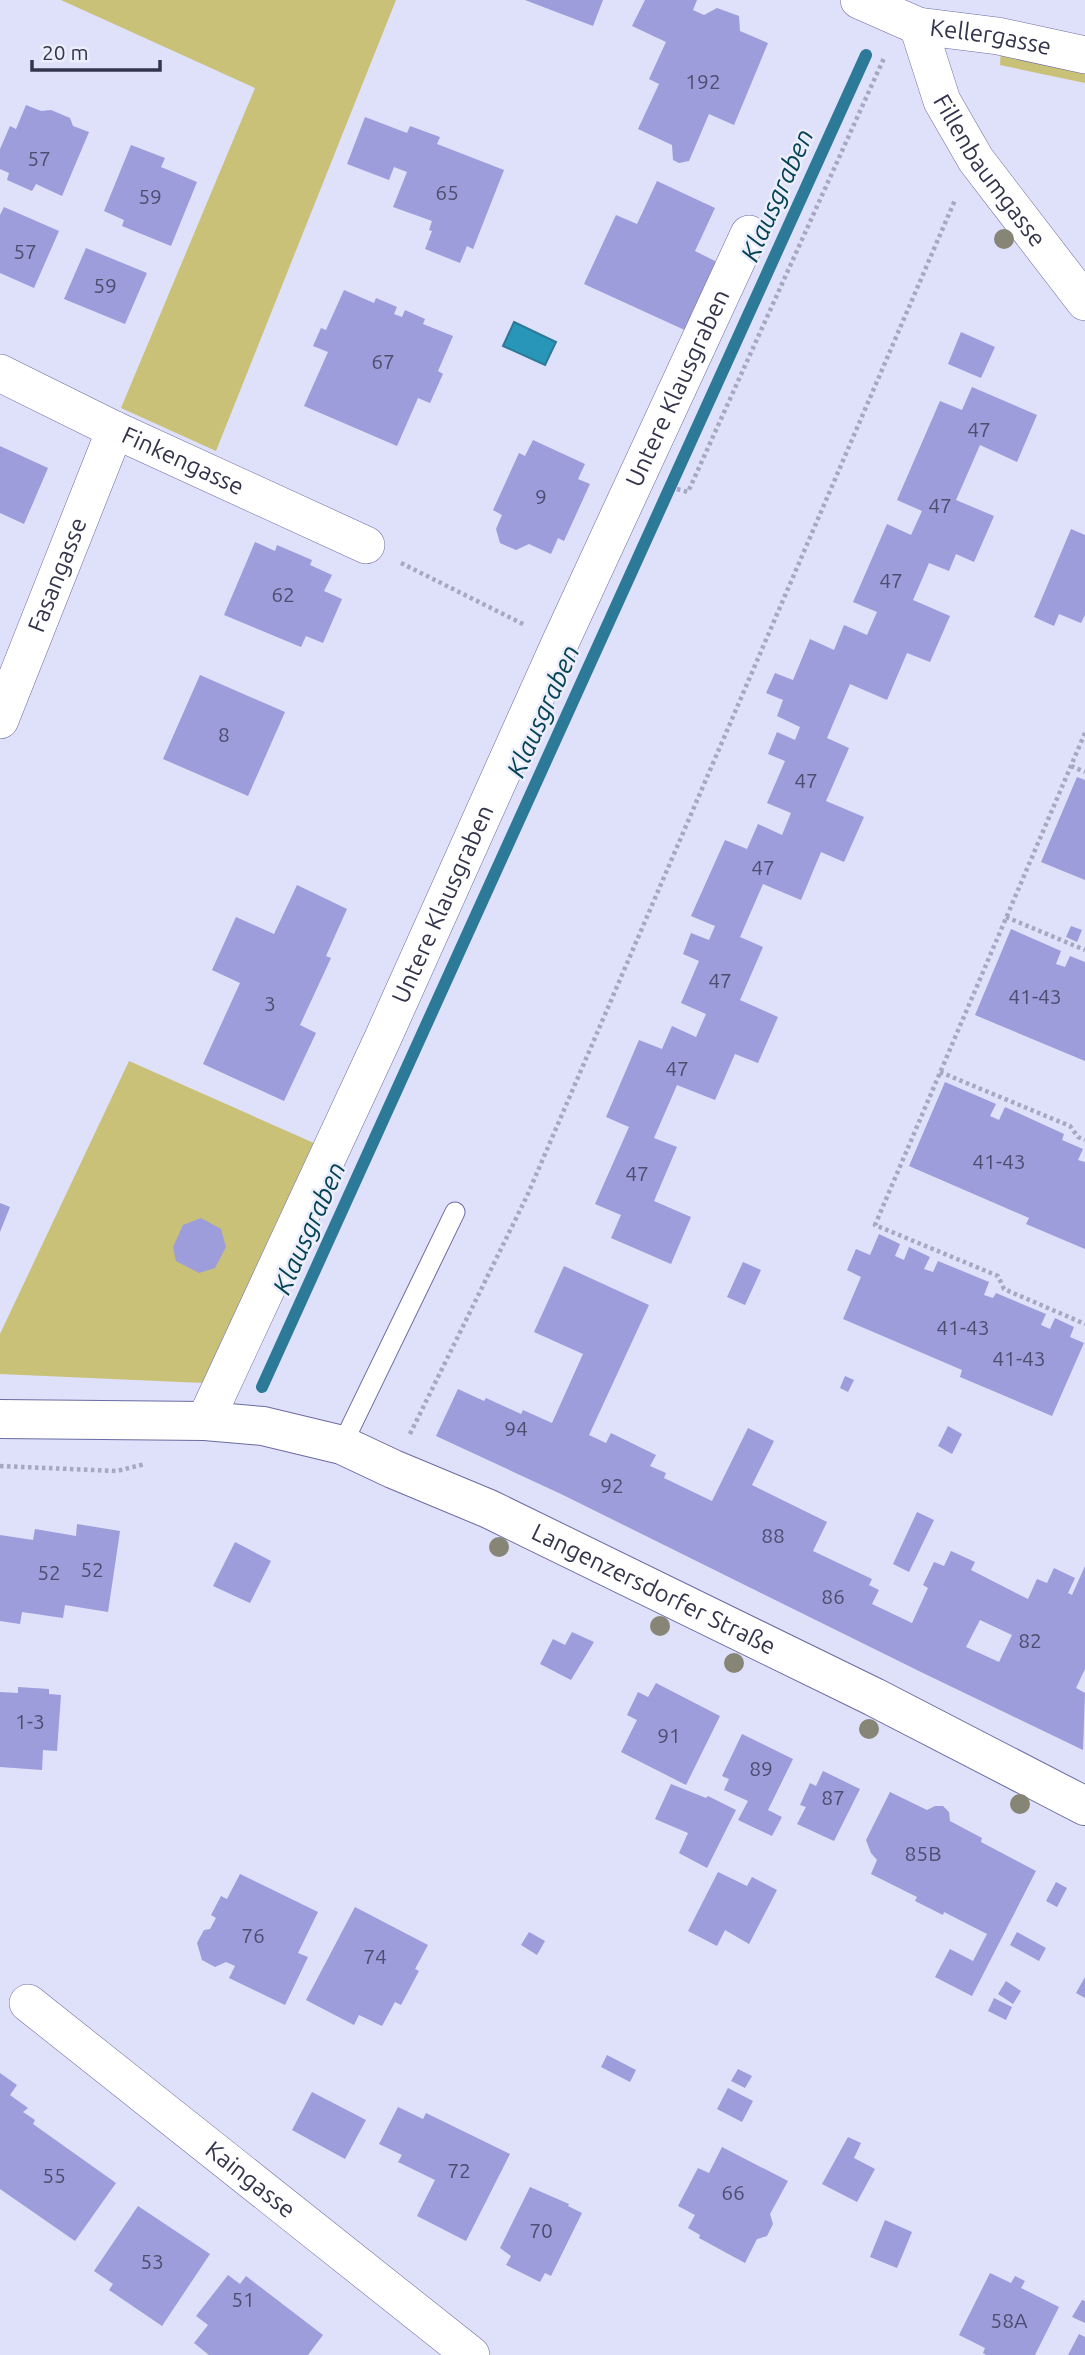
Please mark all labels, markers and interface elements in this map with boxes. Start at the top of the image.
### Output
street label: Kellergasse [928,14,1054,60]
scale bar [32,28,159,72]
text: 20 m [42,40,89,64]
house number: 192 [685,69,721,93]
street label: Fillenbaumgasse [928,89,1051,252]
water label: Klausgraben [734,124,819,265]
house number: 57 [27,146,51,170]
house number: 65 [435,180,459,204]
house number: 59 [138,184,162,208]
house number: 57 [13,239,37,263]
house number: 59 [93,273,117,297]
street label: Untere Klausgraben [620,285,735,491]
house number: 67 [371,349,395,373]
house number: 47 [967,417,991,441]
street label: Finkengasse [118,421,248,500]
house number: 9 [535,484,547,508]
house number: 47 [928,493,952,517]
street label: Fasangasse [22,514,92,636]
house number: 47 [879,568,903,592]
house number: 62 [271,582,295,606]
water label: Klausgraben [500,640,585,781]
house number: 8 [218,722,230,746]
house number: 47 [794,768,818,792]
street label: Untere Klausgraben [386,801,499,1007]
house number: 47 [751,855,775,879]
house number: 47 [708,968,732,992]
house number: 41-43 [1008,984,1062,1008]
house number: 3 [264,991,276,1015]
house number: 47 [665,1056,689,1080]
house number: 41-43 [972,1149,1026,1173]
water label: Klausgraben [266,1157,351,1298]
house number: 47 [625,1161,649,1185]
house number: 41-43 [936,1315,990,1339]
house number: 41-43 [992,1346,1046,1370]
house number: 94 [504,1416,528,1440]
house number: 92 [600,1473,624,1497]
street label: Langenzersdorfer Straße [527,1518,780,1660]
house number: 88 [761,1523,785,1547]
house number: 52 [80,1557,104,1581]
house number: 52 [37,1560,61,1584]
house number: 86 [821,1584,845,1608]
house number: 82 [1018,1628,1042,1652]
house number: 1-3 [15,1709,45,1733]
house number: 91 [657,1723,681,1747]
house number: 89 [749,1756,773,1780]
house number: 87 [821,1785,845,1809]
house number: 85B [904,1841,942,1865]
house number: 76 [241,1923,265,1947]
house number: 74 [363,1944,387,1968]
street label: Kaingasse [200,2136,301,2223]
house number: 72 [447,2158,471,2182]
house number: 55 [42,2163,66,2187]
house number: 66 [721,2180,745,2204]
house number: 70 [529,2218,553,2242]
house number: 53 [140,2249,164,2273]
house number: 51 [231,2287,255,2311]
house number: 58A [990,2308,1028,2332]

